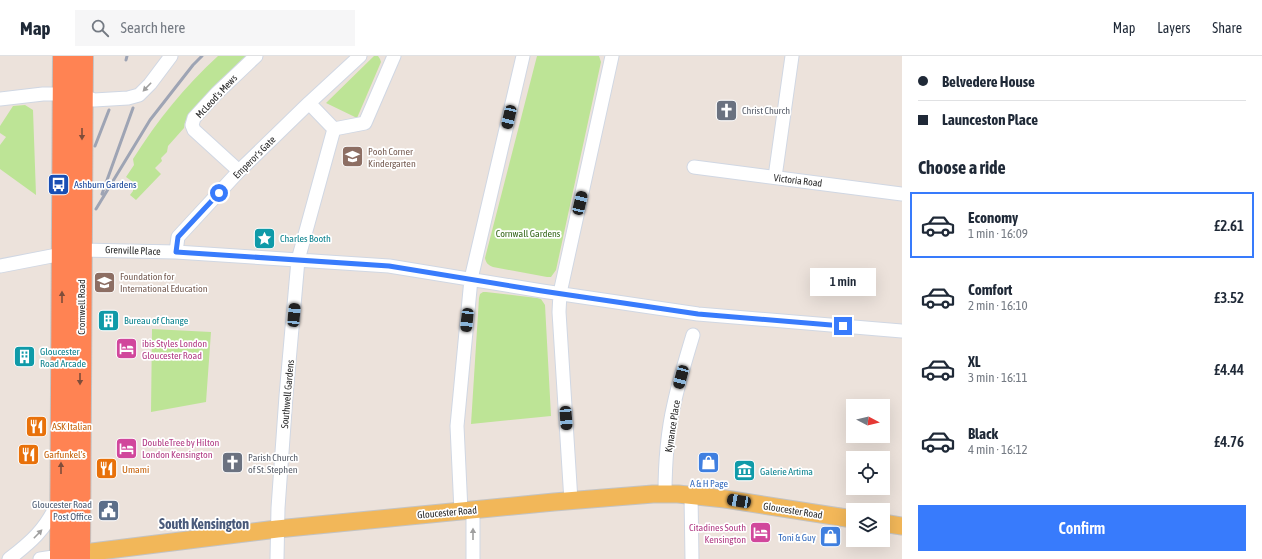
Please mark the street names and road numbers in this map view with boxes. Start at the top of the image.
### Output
street label: McLeod's Mews [193,72,240,120]
street label: Emperor's Gate [231,134,278,181]
street label: Victoria Road [773,172,823,189]
street label: Grenville Place [105,244,161,257]
street label: Cromwell Road [76,279,87,335]
street label: Southwell Gardens [279,359,296,429]
street label: Kynance Place [663,399,682,453]
street label: Gloucester Road [762,500,824,521]
street label: Gloucester Road [417,504,478,521]

